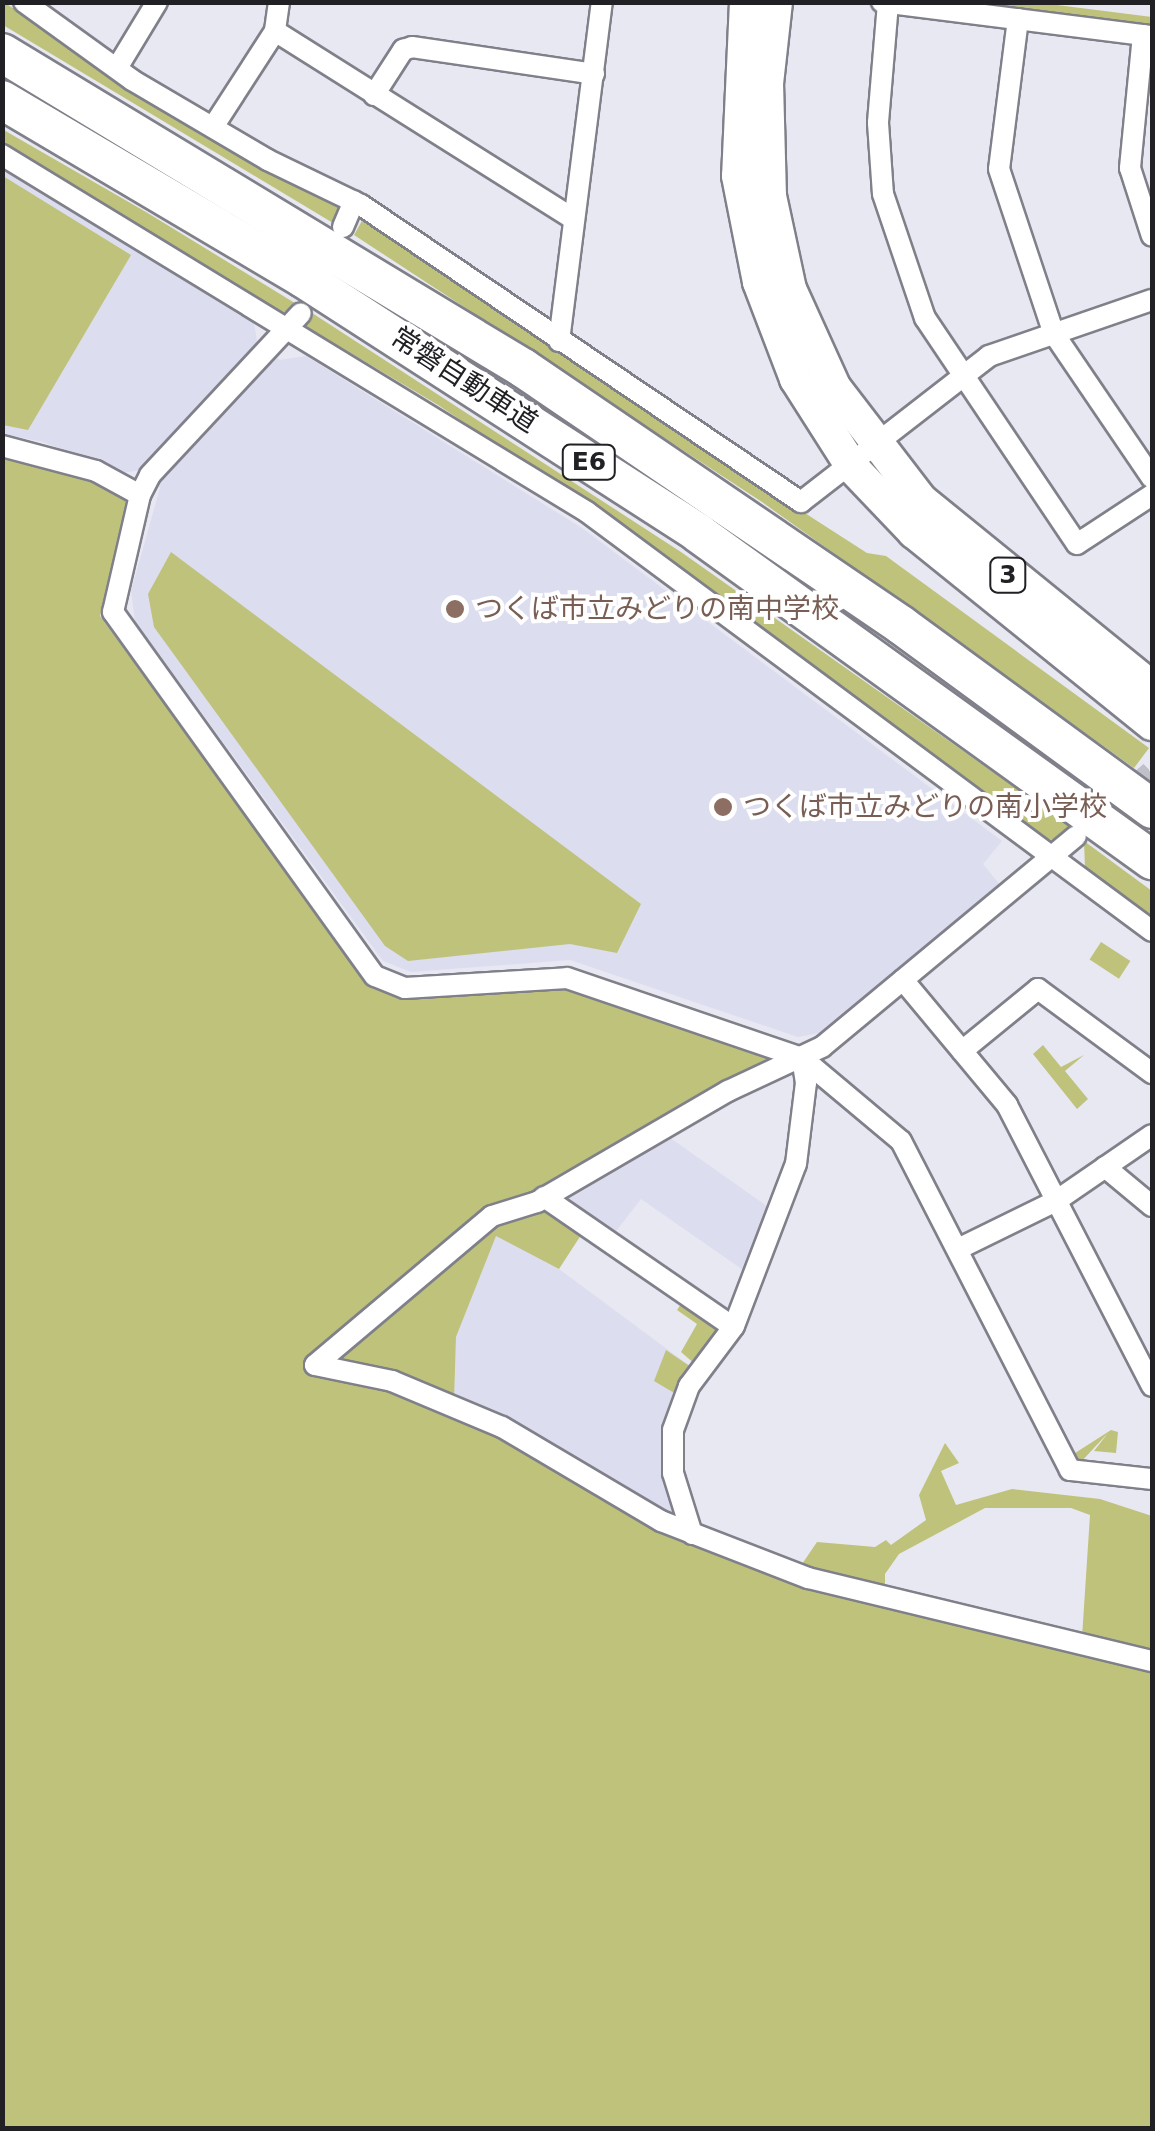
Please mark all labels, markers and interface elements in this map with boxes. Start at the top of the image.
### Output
street label: 常磐自動車道 [384,320,544,440]
road number: E6 [562,442,616,482]
road number: 3 [988,555,1028,595]
place label: つくば市立みどりの南中学校 [475,592,839,626]
marker: つくば市立みどりの南中学校 [444,598,466,620]
place label: つくば市立みどりの南小学校 [743,790,1107,824]
marker: つくば市立みどりの南小学校 [712,796,734,818]

